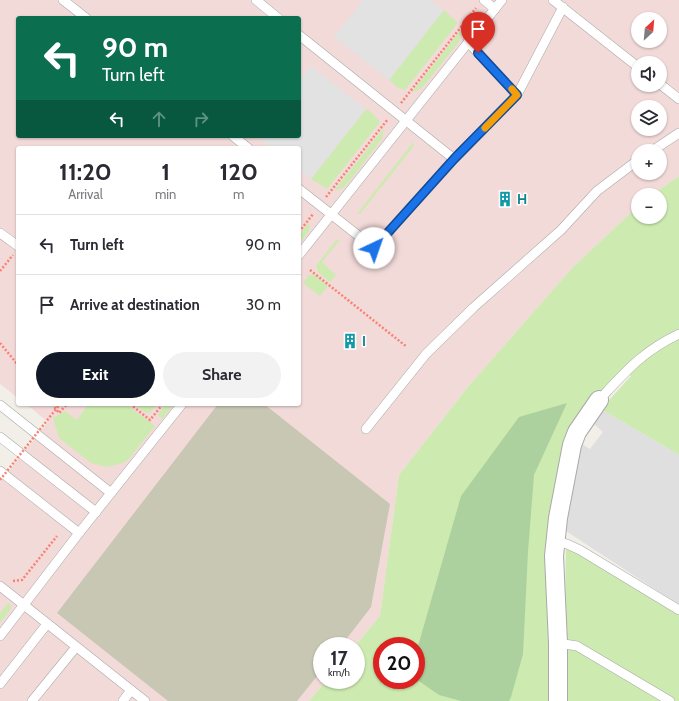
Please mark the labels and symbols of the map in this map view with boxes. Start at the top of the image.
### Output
pin [461,12,495,53]
north arrow [631,12,667,48]
building icon: H [496,190,514,208]
place label: H [517,190,527,208]
position arrow [353,227,395,269]
building icon: I [341,332,359,350]
place label: I [362,332,366,350]
speed limit sign: 20 [373,637,425,689]

